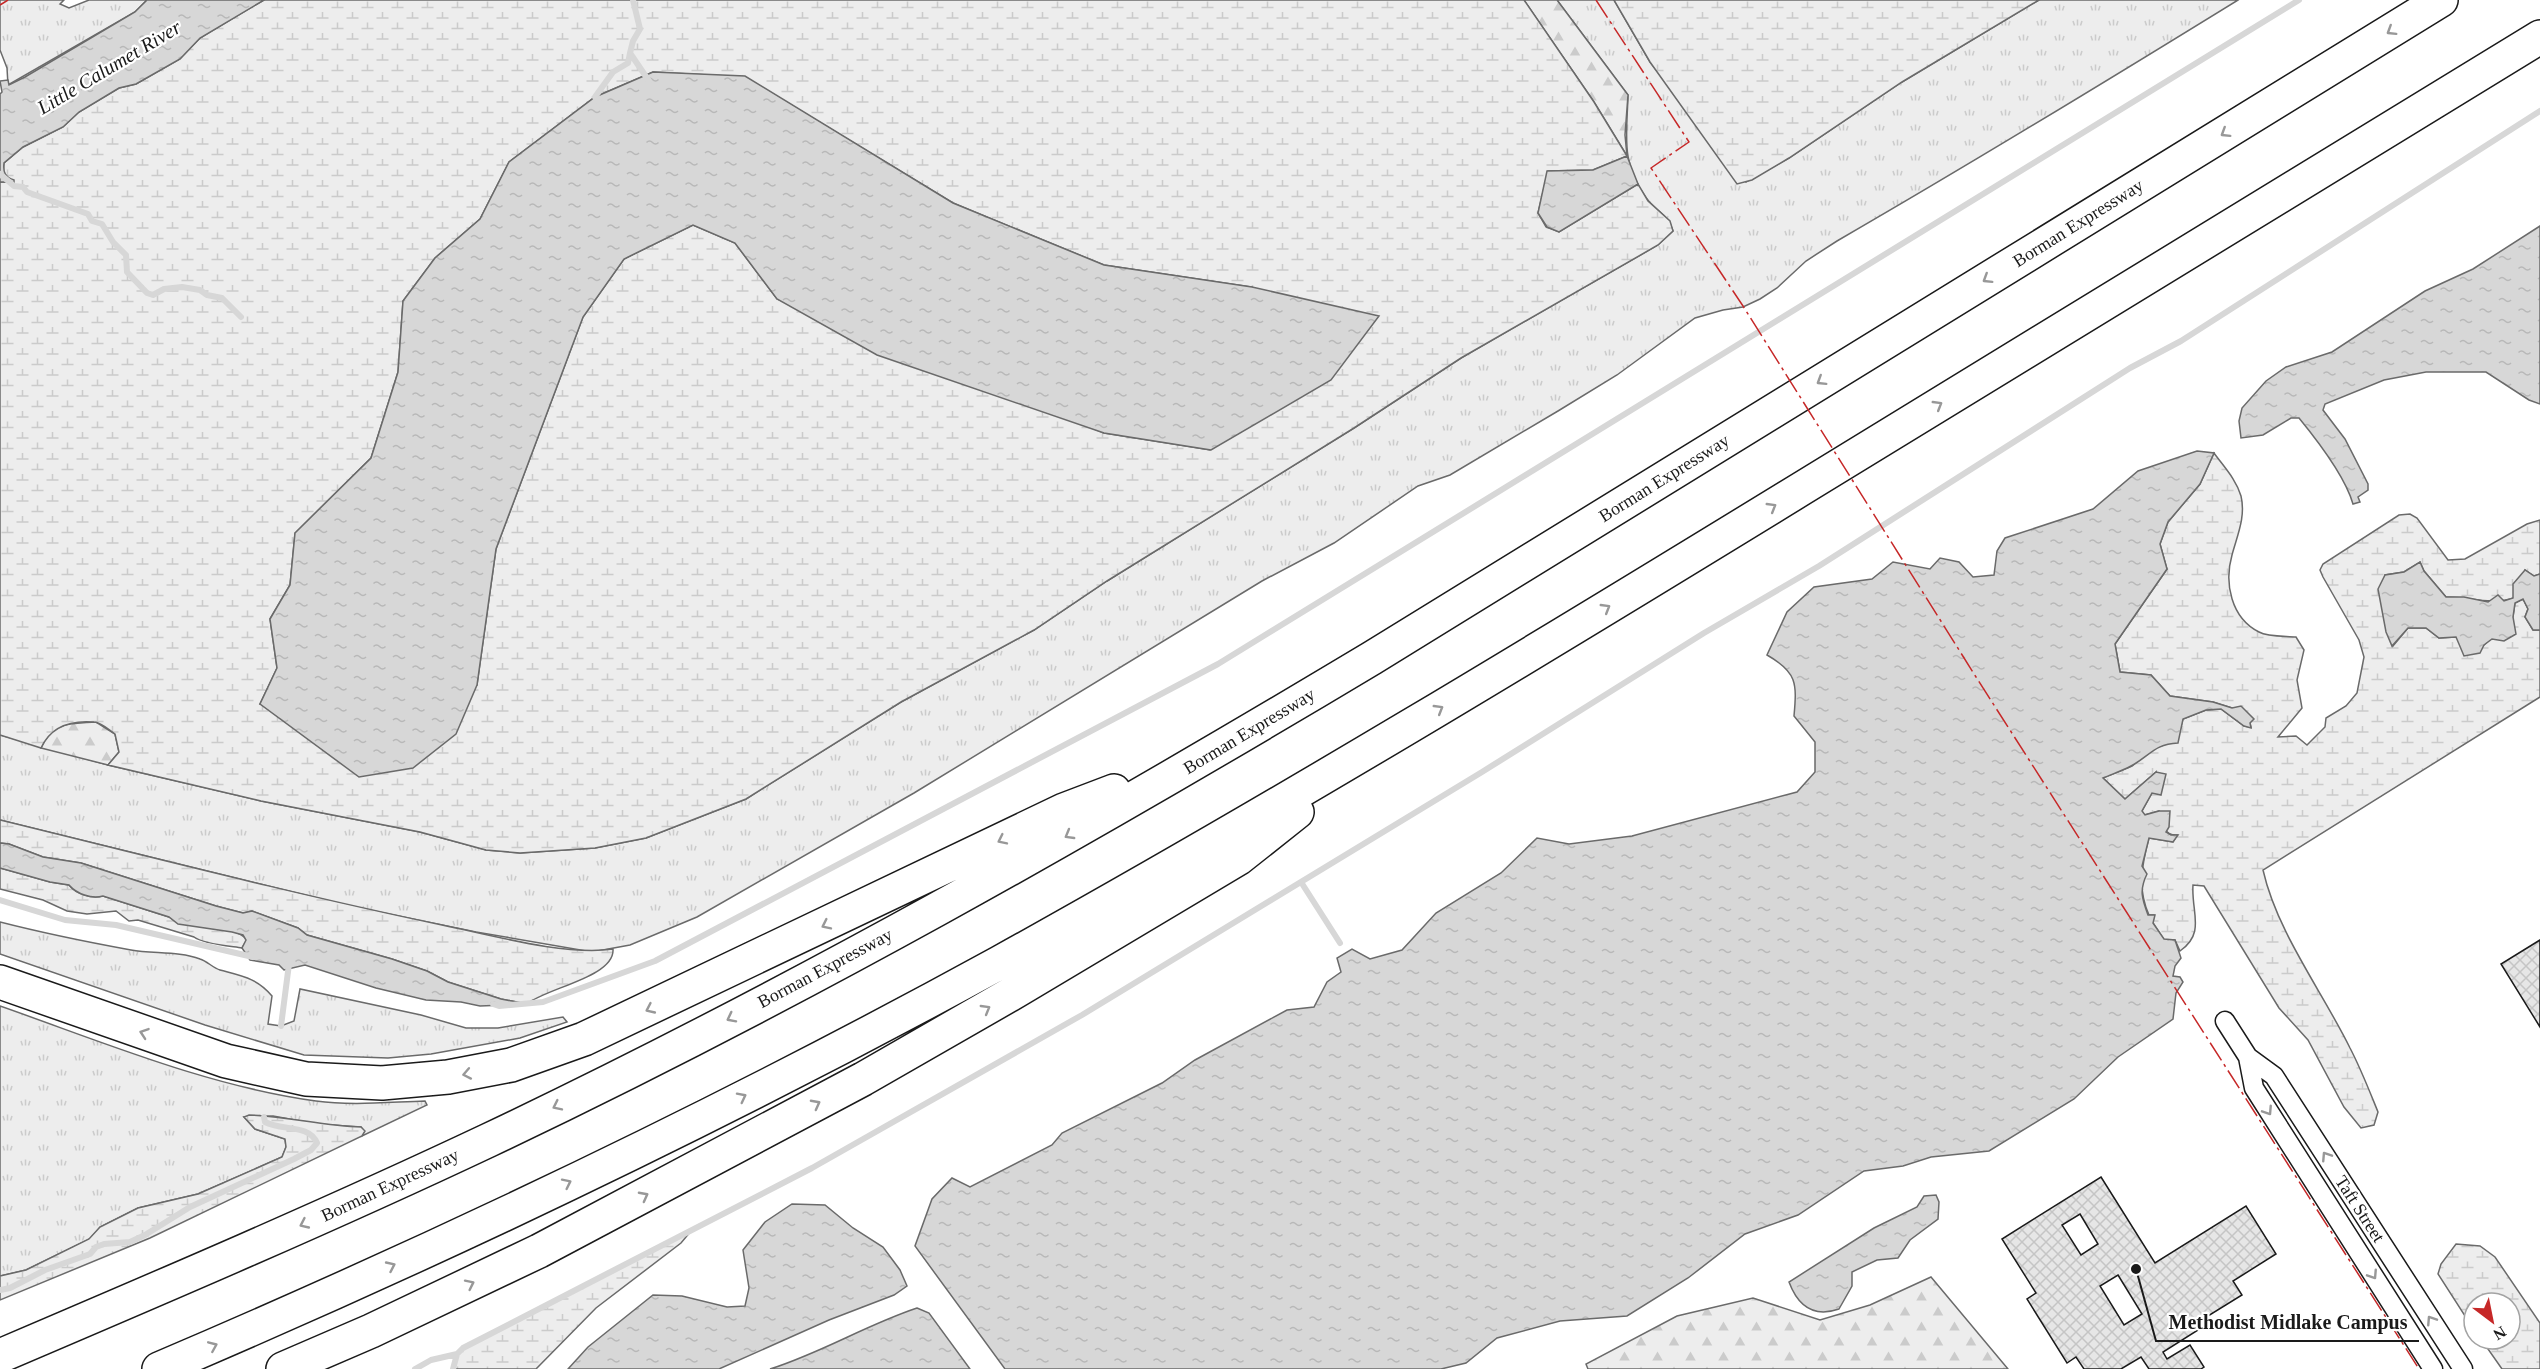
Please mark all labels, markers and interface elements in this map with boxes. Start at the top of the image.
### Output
water label: Little Calumet River [32,15,185,119]
one-way arrow [2387,23,2397,35]
one-way arrow [2221,125,2231,137]
street label: Borman Expressway [2009,175,2147,271]
one-way arrow [1983,271,1993,283]
one-way arrow [1817,373,1827,385]
one-way arrow [1932,402,1943,413]
street label: Borman Expressway [1595,430,1733,526]
one-way arrow [1766,502,1776,514]
one-way arrow [1600,604,1610,616]
street label: Borman Expressway [1180,684,1318,778]
one-way arrow [1433,705,1443,717]
one-way arrow [1065,828,1075,839]
one-way arrow [997,833,1008,845]
one-way arrow [821,918,832,930]
street label: Borman Expressway [754,924,896,1012]
one-way arrow [645,1001,656,1013]
one-way arrow [980,1004,990,1016]
one-way arrow [727,1011,737,1022]
one-way arrow [139,1027,150,1040]
one-way arrow [462,1067,472,1080]
one-way arrow [736,1093,746,1104]
one-way arrow [553,1099,564,1110]
one-way arrow [810,1100,820,1111]
one-way arrow [2261,1105,2273,1115]
street label: Borman Expressway [318,1144,462,1226]
one-way arrow [2321,1152,2333,1162]
street label: Taft Street [2331,1172,2389,1246]
one-way arrow [561,1179,572,1190]
one-way arrow [638,1192,648,1203]
one-way arrow [300,1217,311,1229]
one-way arrow [384,1261,395,1273]
one-way arrow [2366,1269,2378,1279]
one-way arrow [463,1279,474,1291]
north arrow [2462,1291,2522,1351]
callout: Methodist Midlake Campus [2156,1303,2419,1341]
text: Methodist Midlake Campus [2169,1311,2408,1334]
one-way arrow [2427,1316,2439,1326]
text: N [2490,1323,2509,1344]
one-way arrow [207,1341,218,1353]

